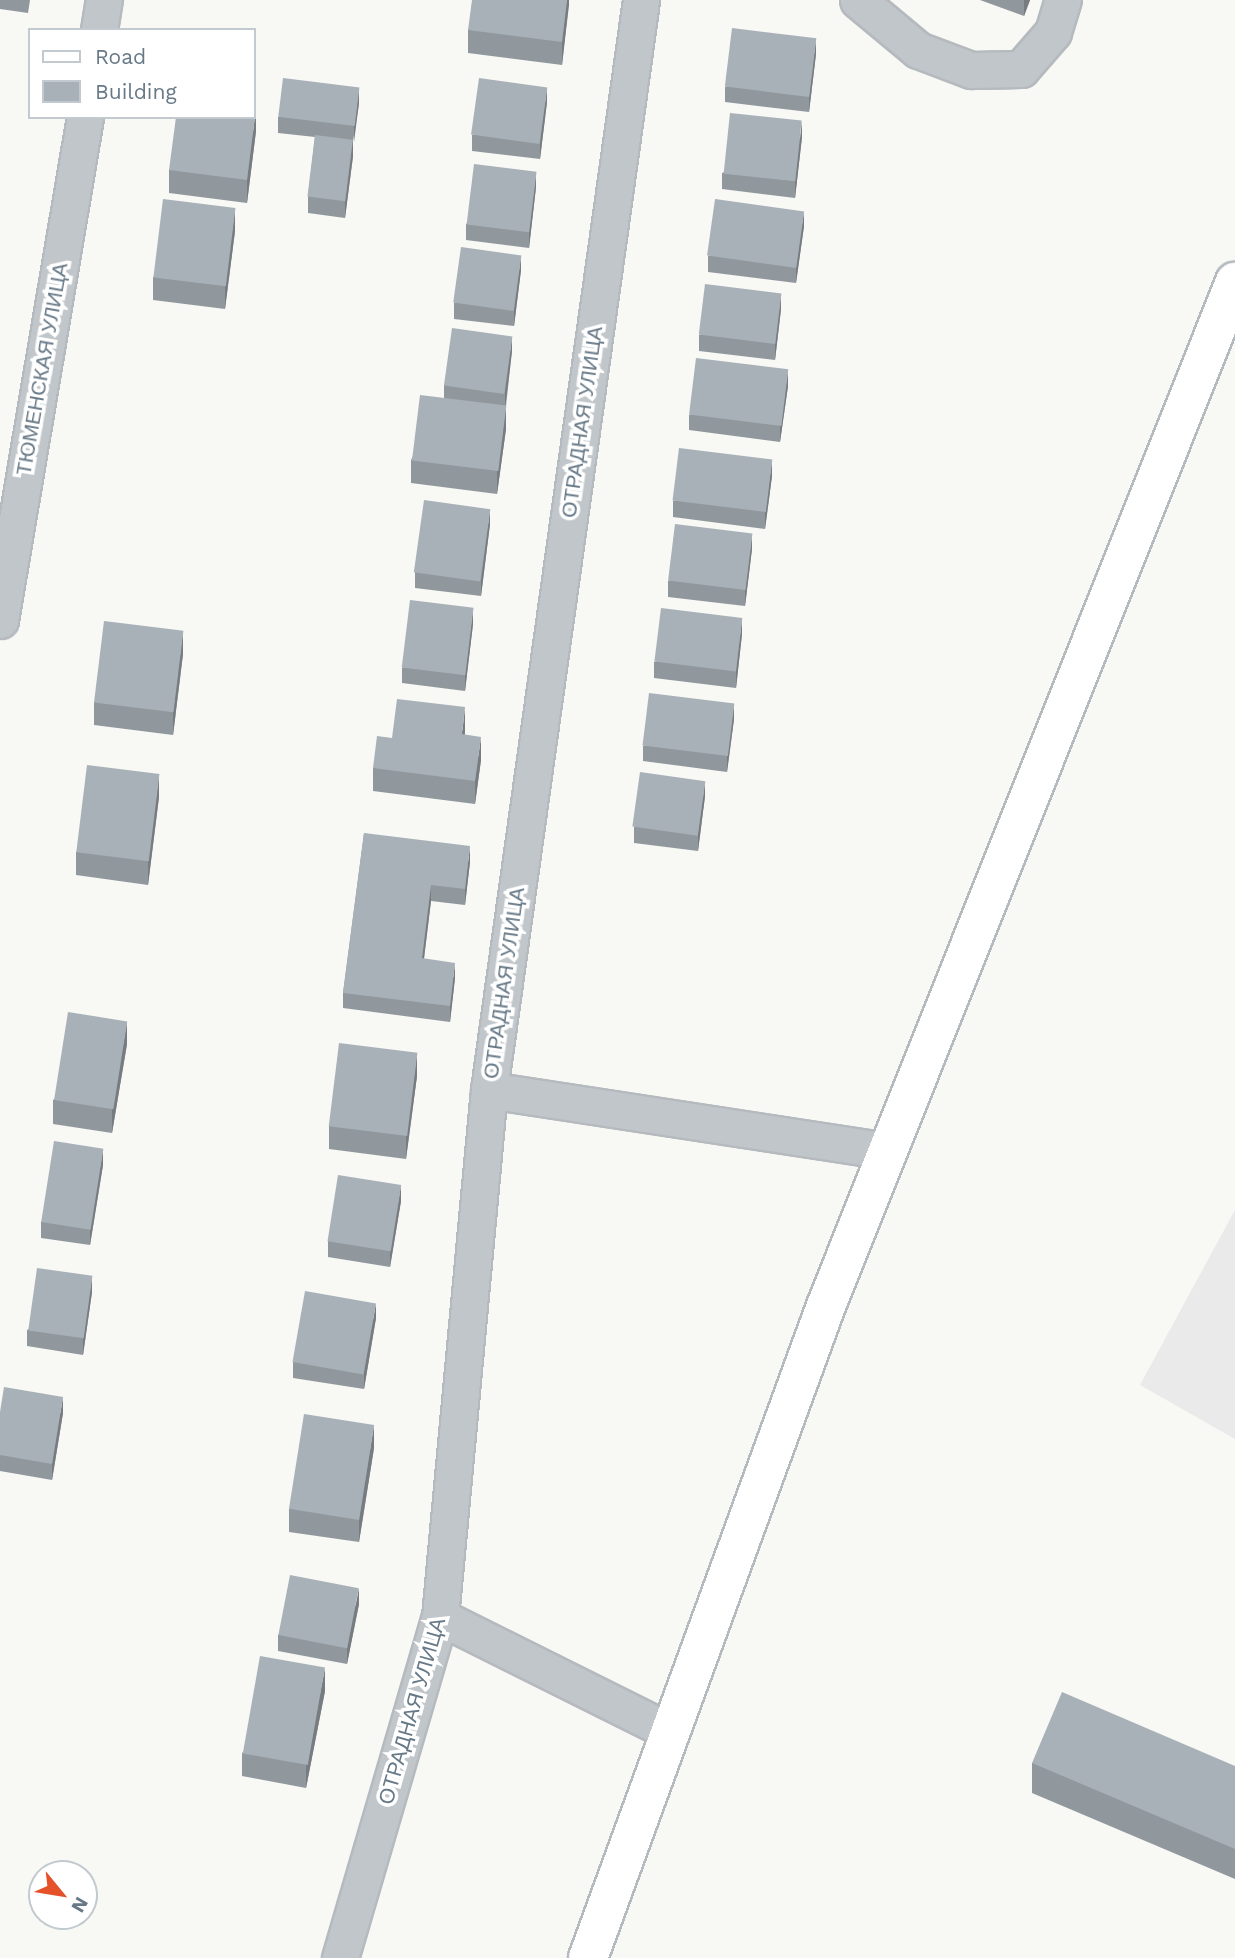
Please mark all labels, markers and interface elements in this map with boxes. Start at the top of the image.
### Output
legend [28,28,256,119]
text: Road [95,44,146,69]
text: Building [95,79,177,104]
street label: ТЮМЕНСКАЯ УЛИЦА [11,261,73,477]
street label: ОТРАДНАЯ УЛИЦА [556,325,608,519]
street label: ОТРАДНАЯ УЛИЦА [478,886,530,1080]
street label: ОТРАДНАЯ УЛИЦА [373,1615,451,1807]
north arrow [28,1860,98,1930]
text: N [66,1893,93,1917]

